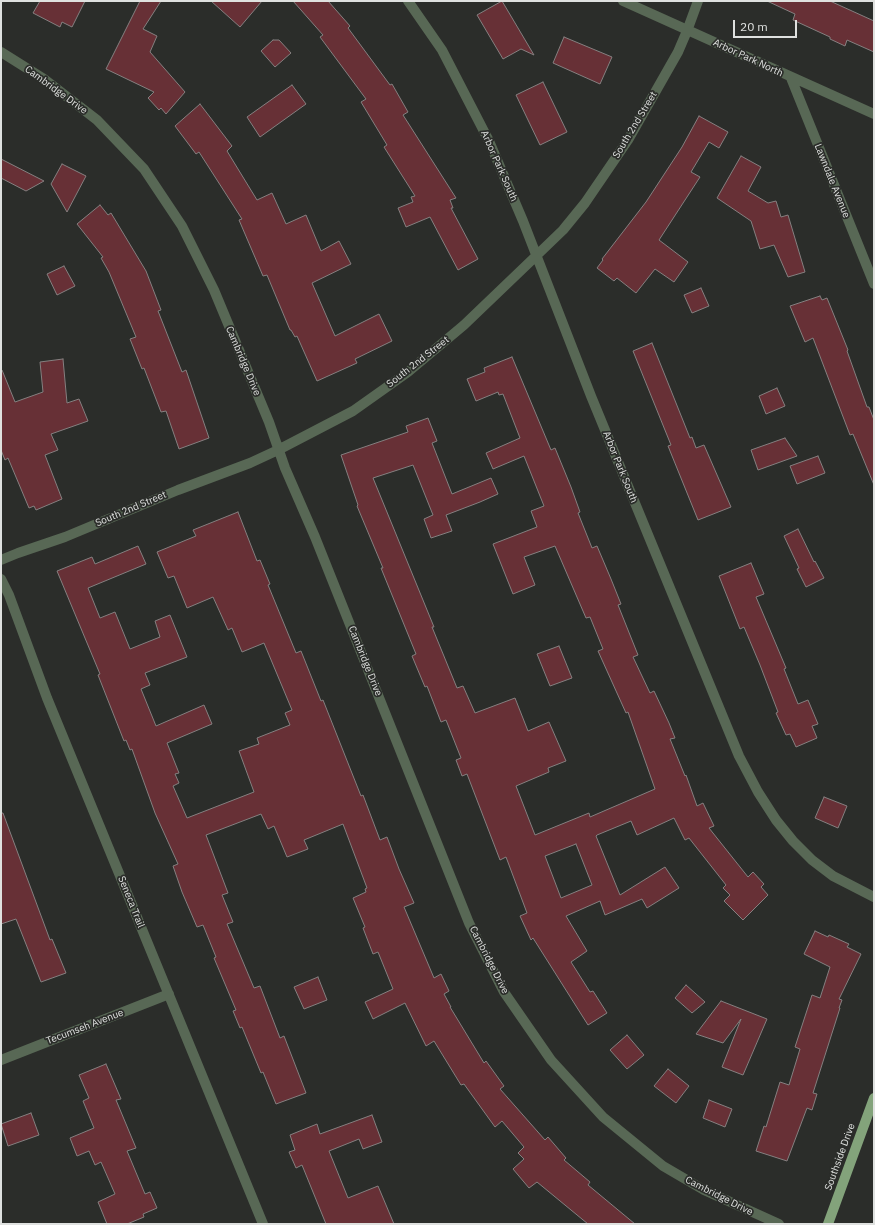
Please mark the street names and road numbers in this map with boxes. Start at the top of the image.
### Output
street label: Arbor Park North [711,37,785,79]
street label: Cambridge Drive [22,63,90,117]
street label: South 2nd Street [610,89,660,161]
street label: Arbor Park South [478,129,520,203]
street label: Lawndale Avenue [812,142,852,220]
street label: Cambridge Drive [223,324,263,398]
street label: South 2nd Street [384,334,452,390]
street label: Arbor Park South [600,429,640,505]
street label: South 2nd Street [94,489,168,529]
street label: Cambridge Drive [346,624,384,698]
street label: Seneca Trail [115,874,147,930]
street label: Cambridge Drive [467,924,511,996]
street label: Tecumseh Avenue [45,1007,125,1047]
street label: Southside Drive [822,1122,858,1192]
street label: Cambridge Drive [683,1174,755,1218]

